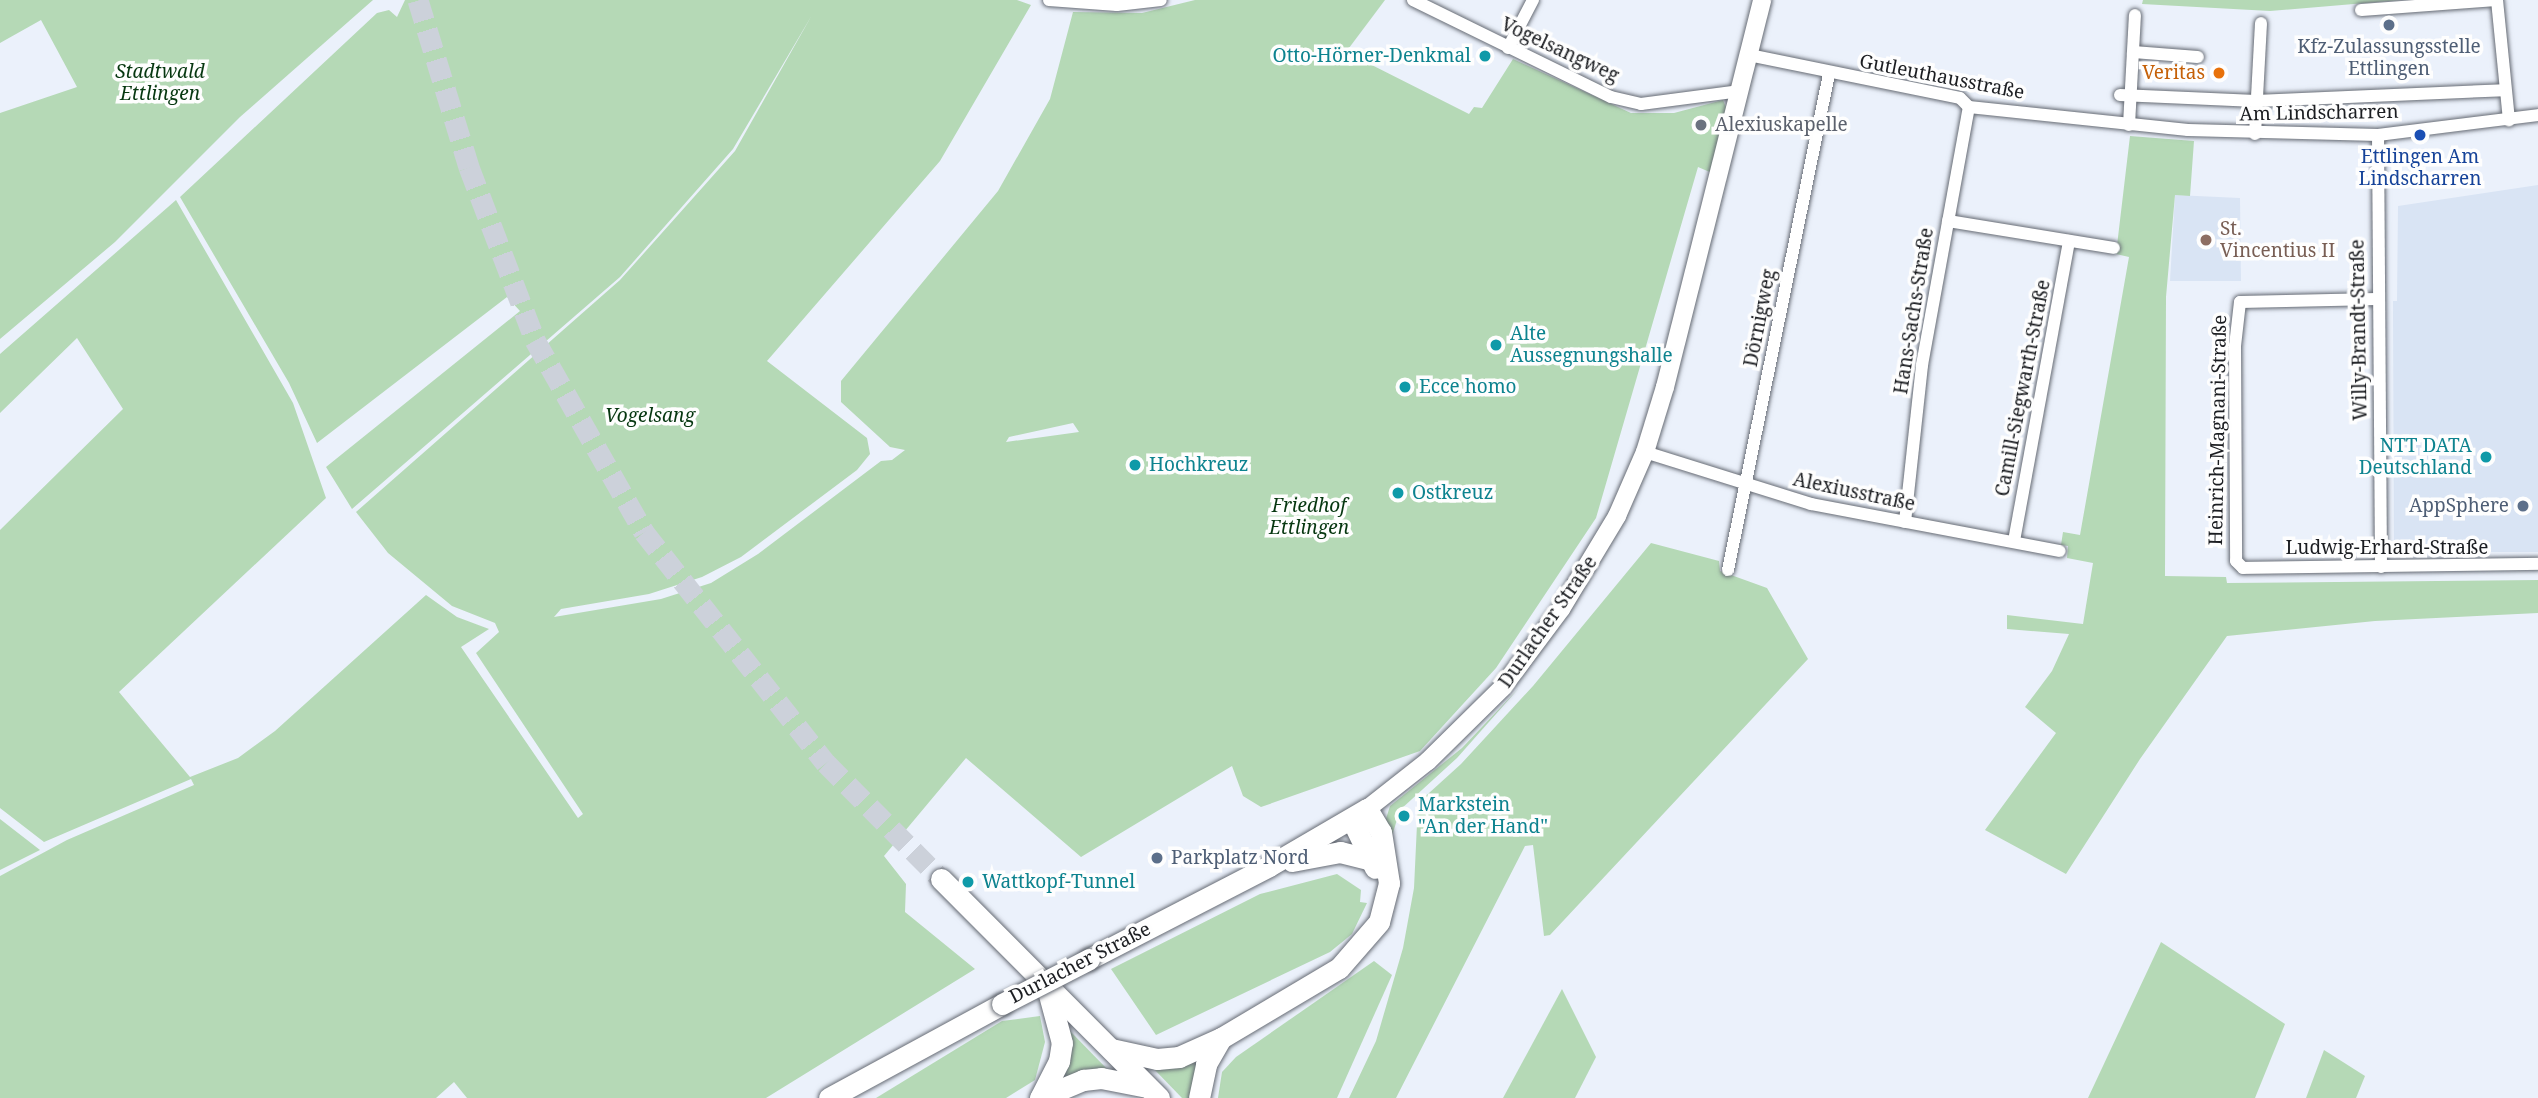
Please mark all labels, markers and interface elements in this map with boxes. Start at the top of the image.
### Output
street label: Vogelsangweg [1497,13,1623,87]
marker: Kfz-Zulassungsstelle Ettlingen [2381,17,2397,33]
place label: Kfz-Zulassungsstelle Ettlingen [2297,36,2481,80]
place label: Otto-Hörner-Denkmal [1273,45,1471,67]
marker: Otto-Hörner-Denkmal [1477,48,1493,64]
street label: Gutleuthausstraße [1858,50,2026,104]
park label: Stadtwald Ettlingen [115,61,205,105]
place label: Veritas [2142,62,2205,84]
marker: Veritas [2211,65,2227,81]
street label: Am Lindscharren [2239,100,2399,126]
place label: Alexiuskapelle [1715,114,1848,136]
marker: Alexiuskapelle [1693,117,1709,133]
marker: Ettlingen Am Lindscharren [2412,127,2428,143]
place label: Ettlingen Am Lindscharren [2359,146,2481,190]
place label: St. Vincentius II [2220,218,2335,262]
street label: Hans-Sachs-Straße [1890,226,1938,396]
marker: St. Vincentius II [2198,232,2214,248]
street label: Willy-Brandt-Straße [2346,239,2372,421]
street label: Dörnigweg [1739,267,1781,369]
street label: Camill-Siegwarth-Straße [1991,278,2055,498]
street label: Heinrich-Magnani-Straße [2205,315,2231,545]
place label: Alte Aussegnungshalle [1510,323,1673,367]
marker: Alte Aussegnungshalle [1488,337,1504,353]
place label: Ecce homo [1419,376,1517,398]
marker: Ecce homo [1397,379,1413,395]
park label: Vogelsang [605,405,695,427]
place label: NTT DATA Deutschland [2359,435,2472,479]
marker: NTT DATA Deutschland [2478,449,2494,465]
place label: Hochkreuz [1149,454,1248,476]
marker: Hochkreuz [1127,457,1143,473]
street label: Alexiusstraße [1791,468,1917,516]
place label: Ostkreuz [1412,482,1493,504]
marker: Ostkreuz [1390,485,1406,501]
park label: Friedhof Ettlingen [1269,495,1349,539]
place label: AppSphere [2409,495,2509,517]
marker: AppSphere [2515,498,2531,514]
street label: Ludwig-Erhard-Straße [2286,537,2488,559]
street label: Durlacher Straße [1494,552,1602,692]
place label: Markstein "An der Hand" [1418,794,1548,838]
marker: Markstein "An der Hand" [1396,808,1412,824]
place label: Parkplatz Nord [1171,847,1309,869]
marker: Parkplatz Nord [1149,850,1165,866]
place label: Wattkopf-Tunnel [982,871,1135,893]
marker: Wattkopf-Tunnel [960,874,976,890]
street label: Durlacher Straße [1005,918,1155,1008]

